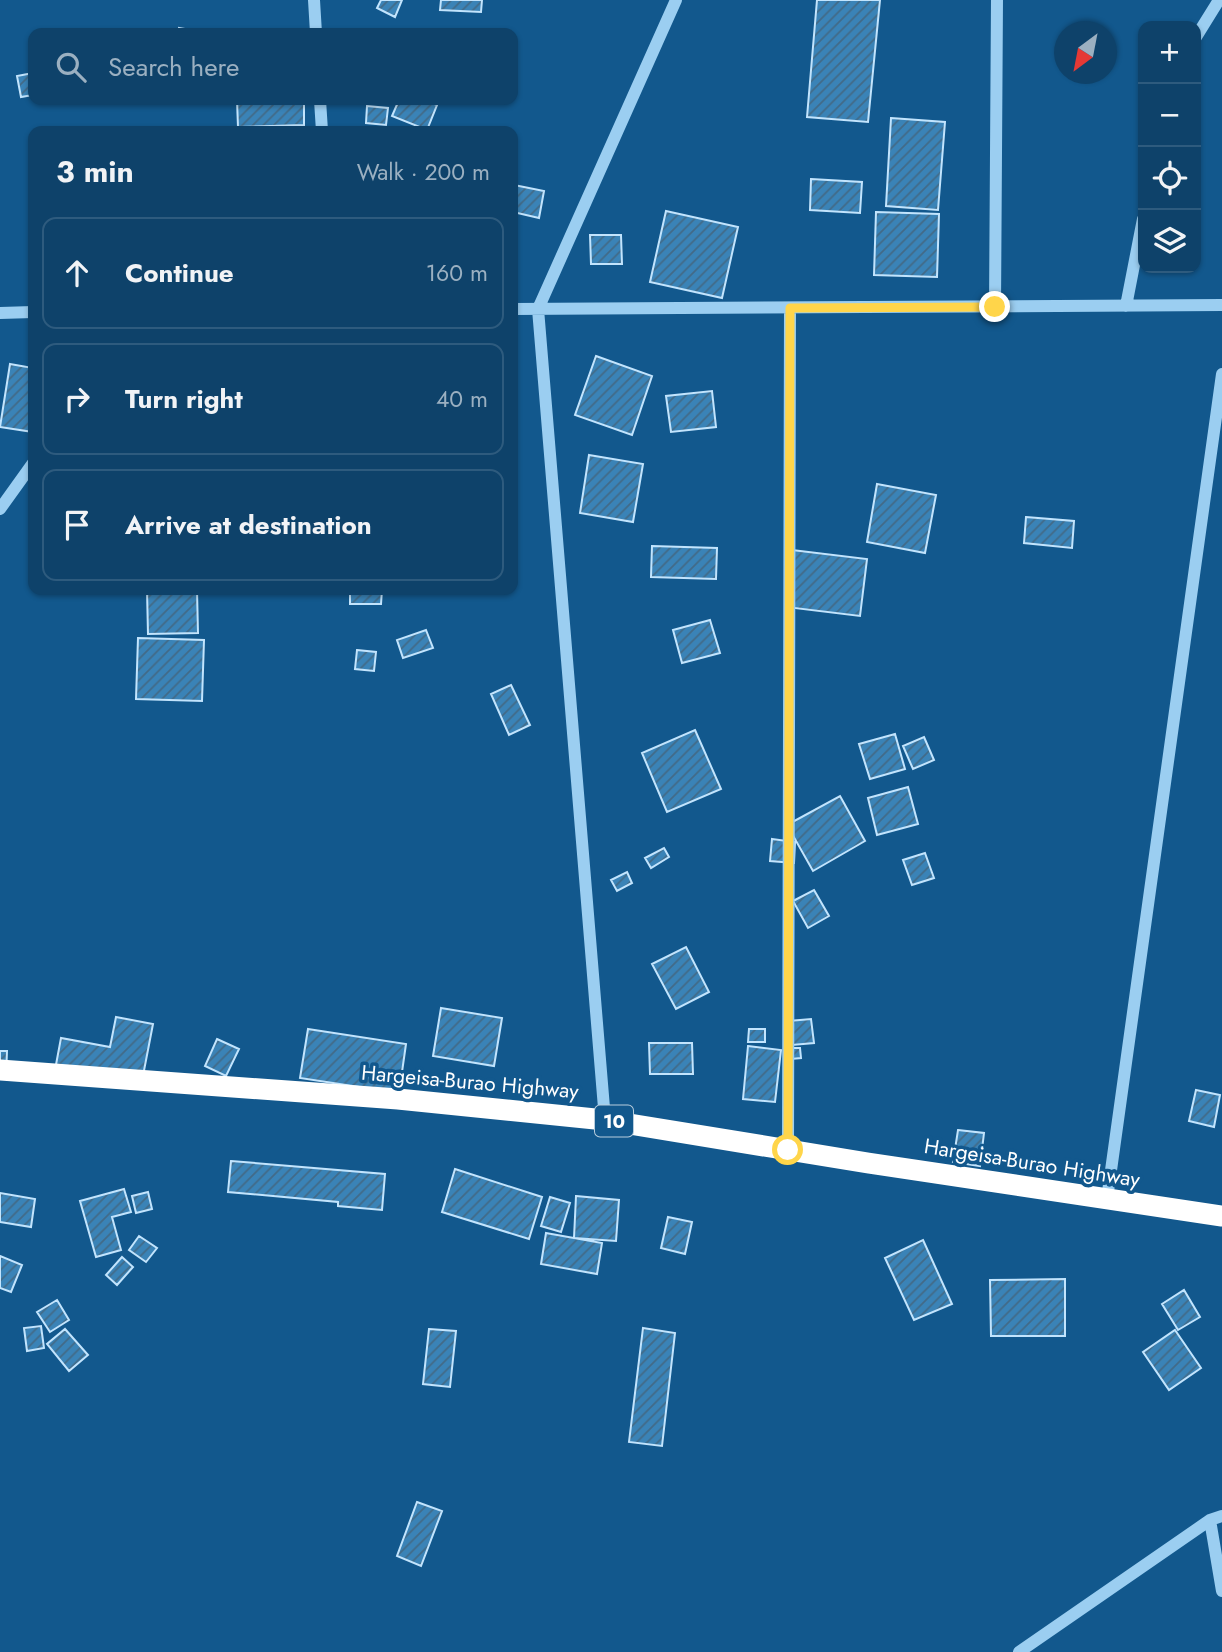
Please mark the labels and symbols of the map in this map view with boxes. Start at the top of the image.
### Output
north arrow [1054,21,1117,84]
route end [979,291,1010,322]
street label: Hargeisa-Burao Highway [360,1058,581,1107]
road number: 10 [595,1106,633,1136]
street label: Hargeisa-Burao Highway [922,1131,1143,1195]
route start [772,1134,803,1165]

